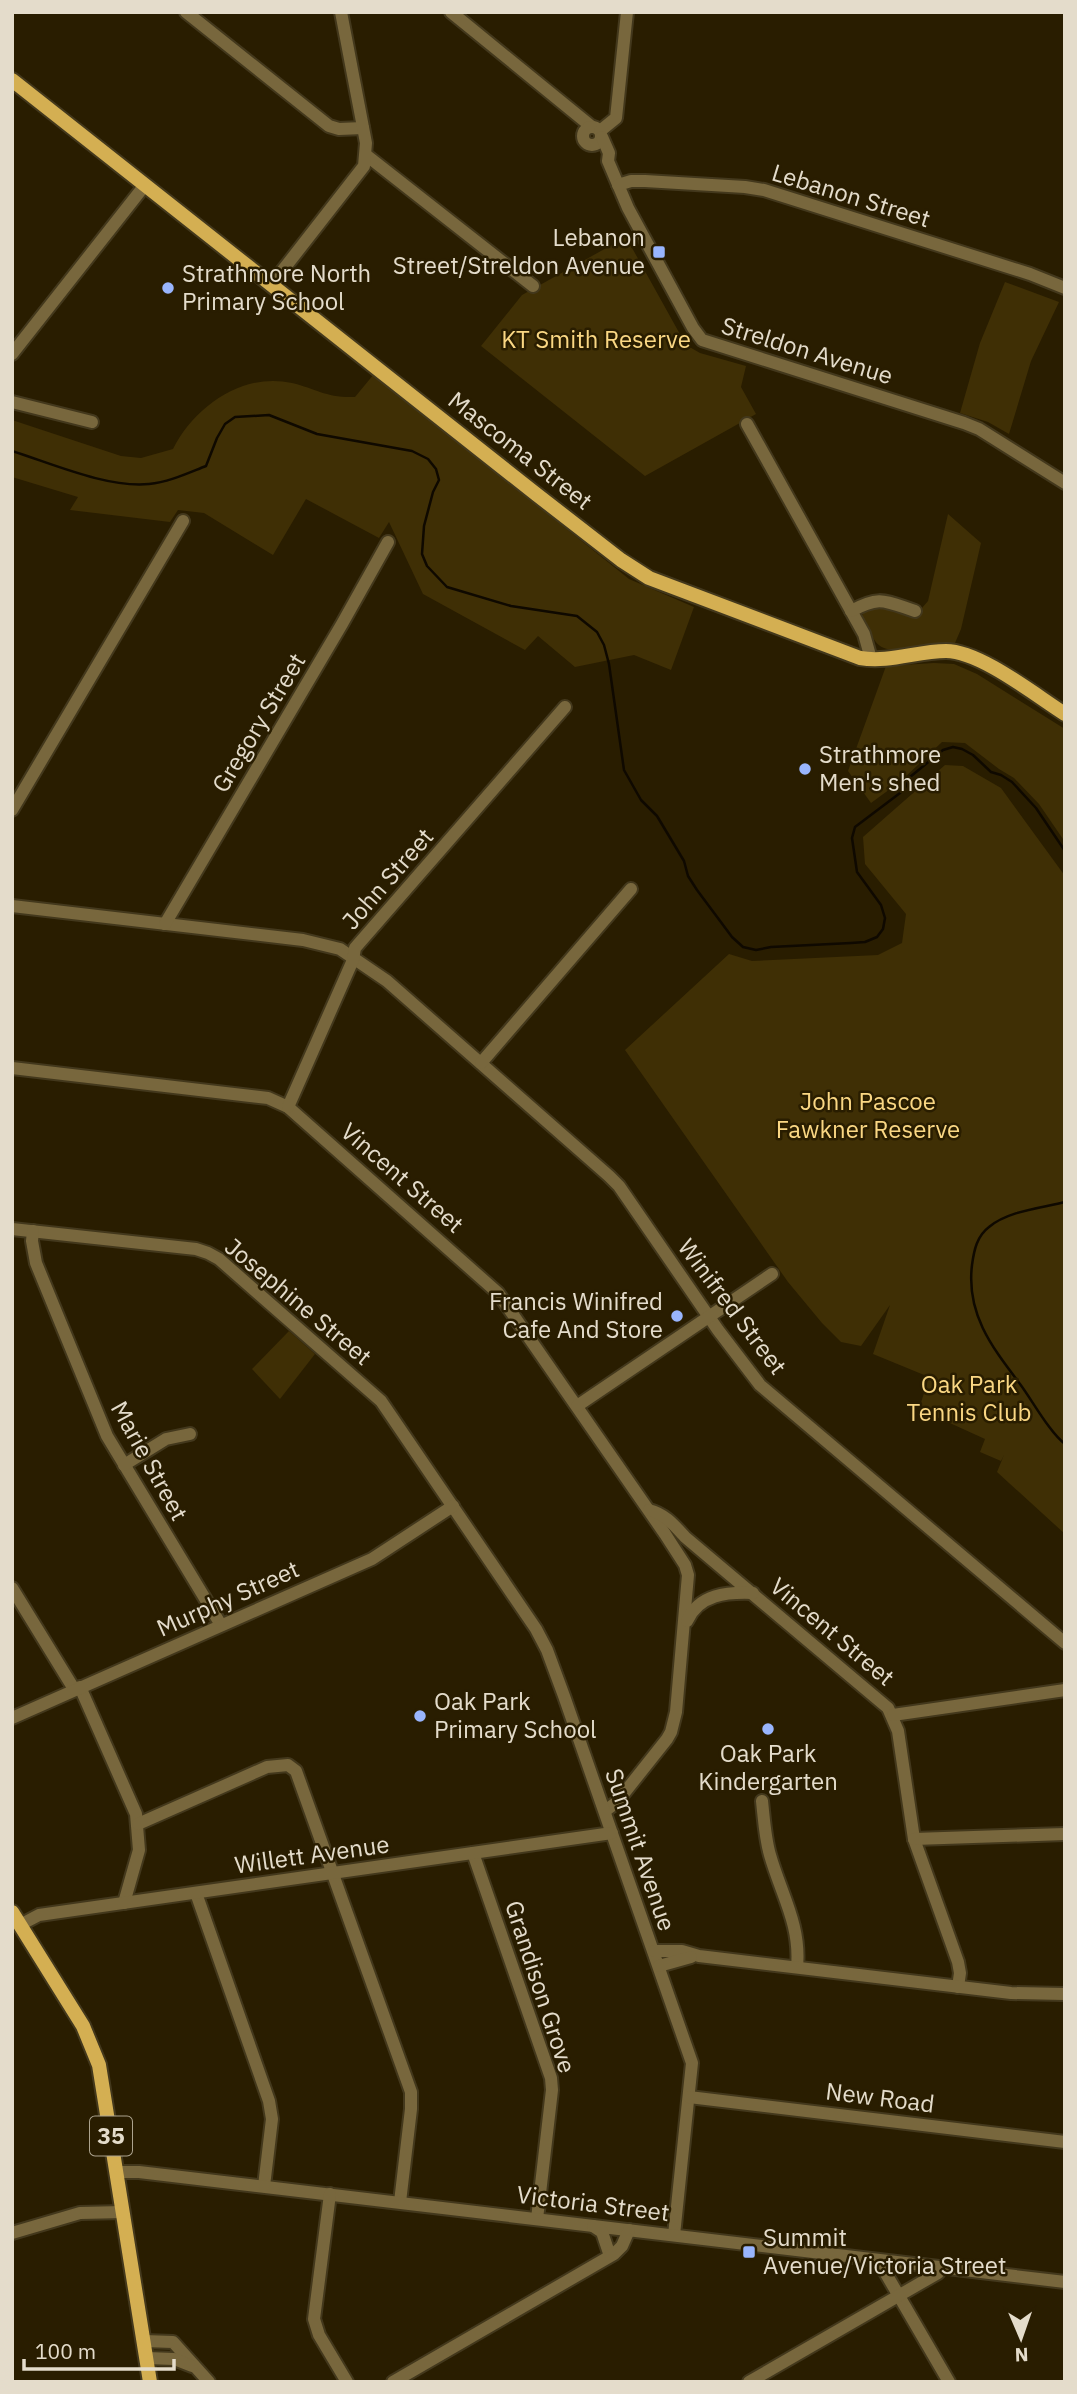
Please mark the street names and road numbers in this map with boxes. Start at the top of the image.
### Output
street label: Lebanon Street [768,156,934,234]
street label: Streldon Avenue [718,309,897,391]
street label: Mascoma Street [442,384,599,517]
street label: Gregory Street [204,647,312,798]
street label: John Street [334,821,440,936]
street label: Vincent Street [334,1115,471,1239]
street label: Josephine Street [218,1230,379,1372]
street label: Winifred Street [671,1232,794,1381]
street label: Marie Street [104,1395,196,1526]
street label: Murphy Street [151,1552,304,1644]
street label: Vincent Street [764,1570,901,1693]
street label: Summit Avenue [598,1764,684,1935]
street label: Willett Avenue [232,1827,391,1881]
street label: Grandison Grove [498,1896,584,2077]
street label: New Road [824,2074,936,2120]
road number: 35 [90,2116,132,2156]
street label: Victoria Street [515,2178,671,2228]

